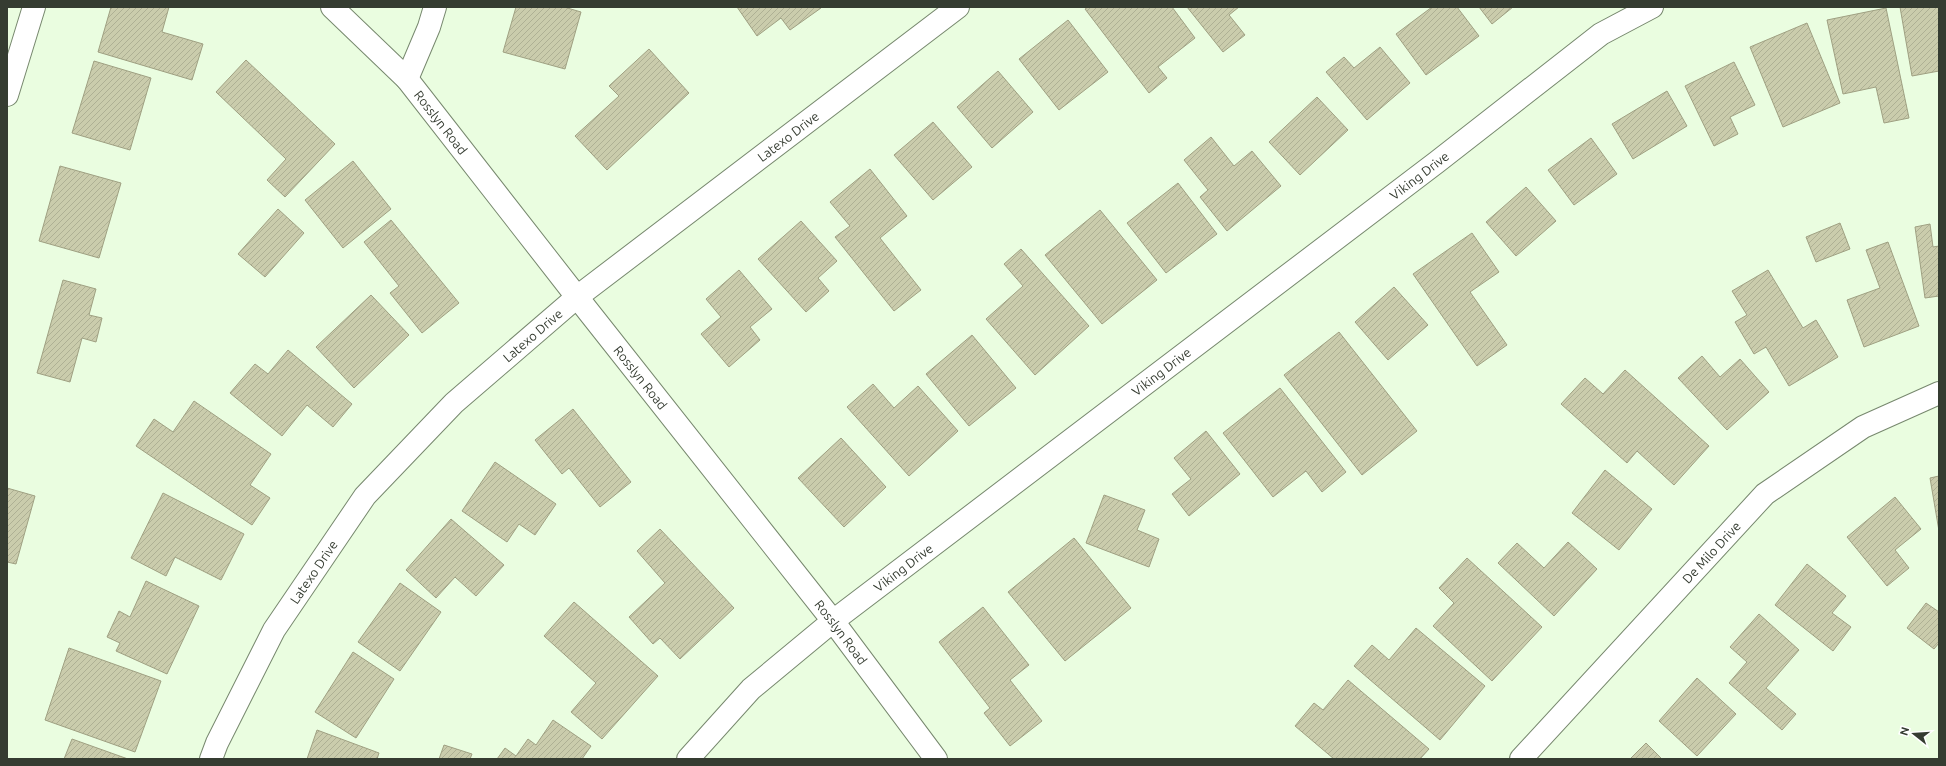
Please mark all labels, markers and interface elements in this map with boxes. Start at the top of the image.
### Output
street label: Rosslyn Road [412,88,470,157]
street label: Latexo Drive [755,109,822,164]
street label: Viking Drive [1387,149,1451,202]
street label: Latexo Drive [500,306,565,365]
street label: Rosslyn Road [611,343,670,412]
street label: Viking Drive [1129,345,1193,398]
street label: De Milo Drive [1680,519,1743,586]
street label: Latexo Drive [287,538,340,606]
street label: Viking Drive [871,541,936,594]
street label: Rosslyn Road [812,597,870,667]
north arrow [1894,714,1934,754]
text: N [1897,725,1911,737]

